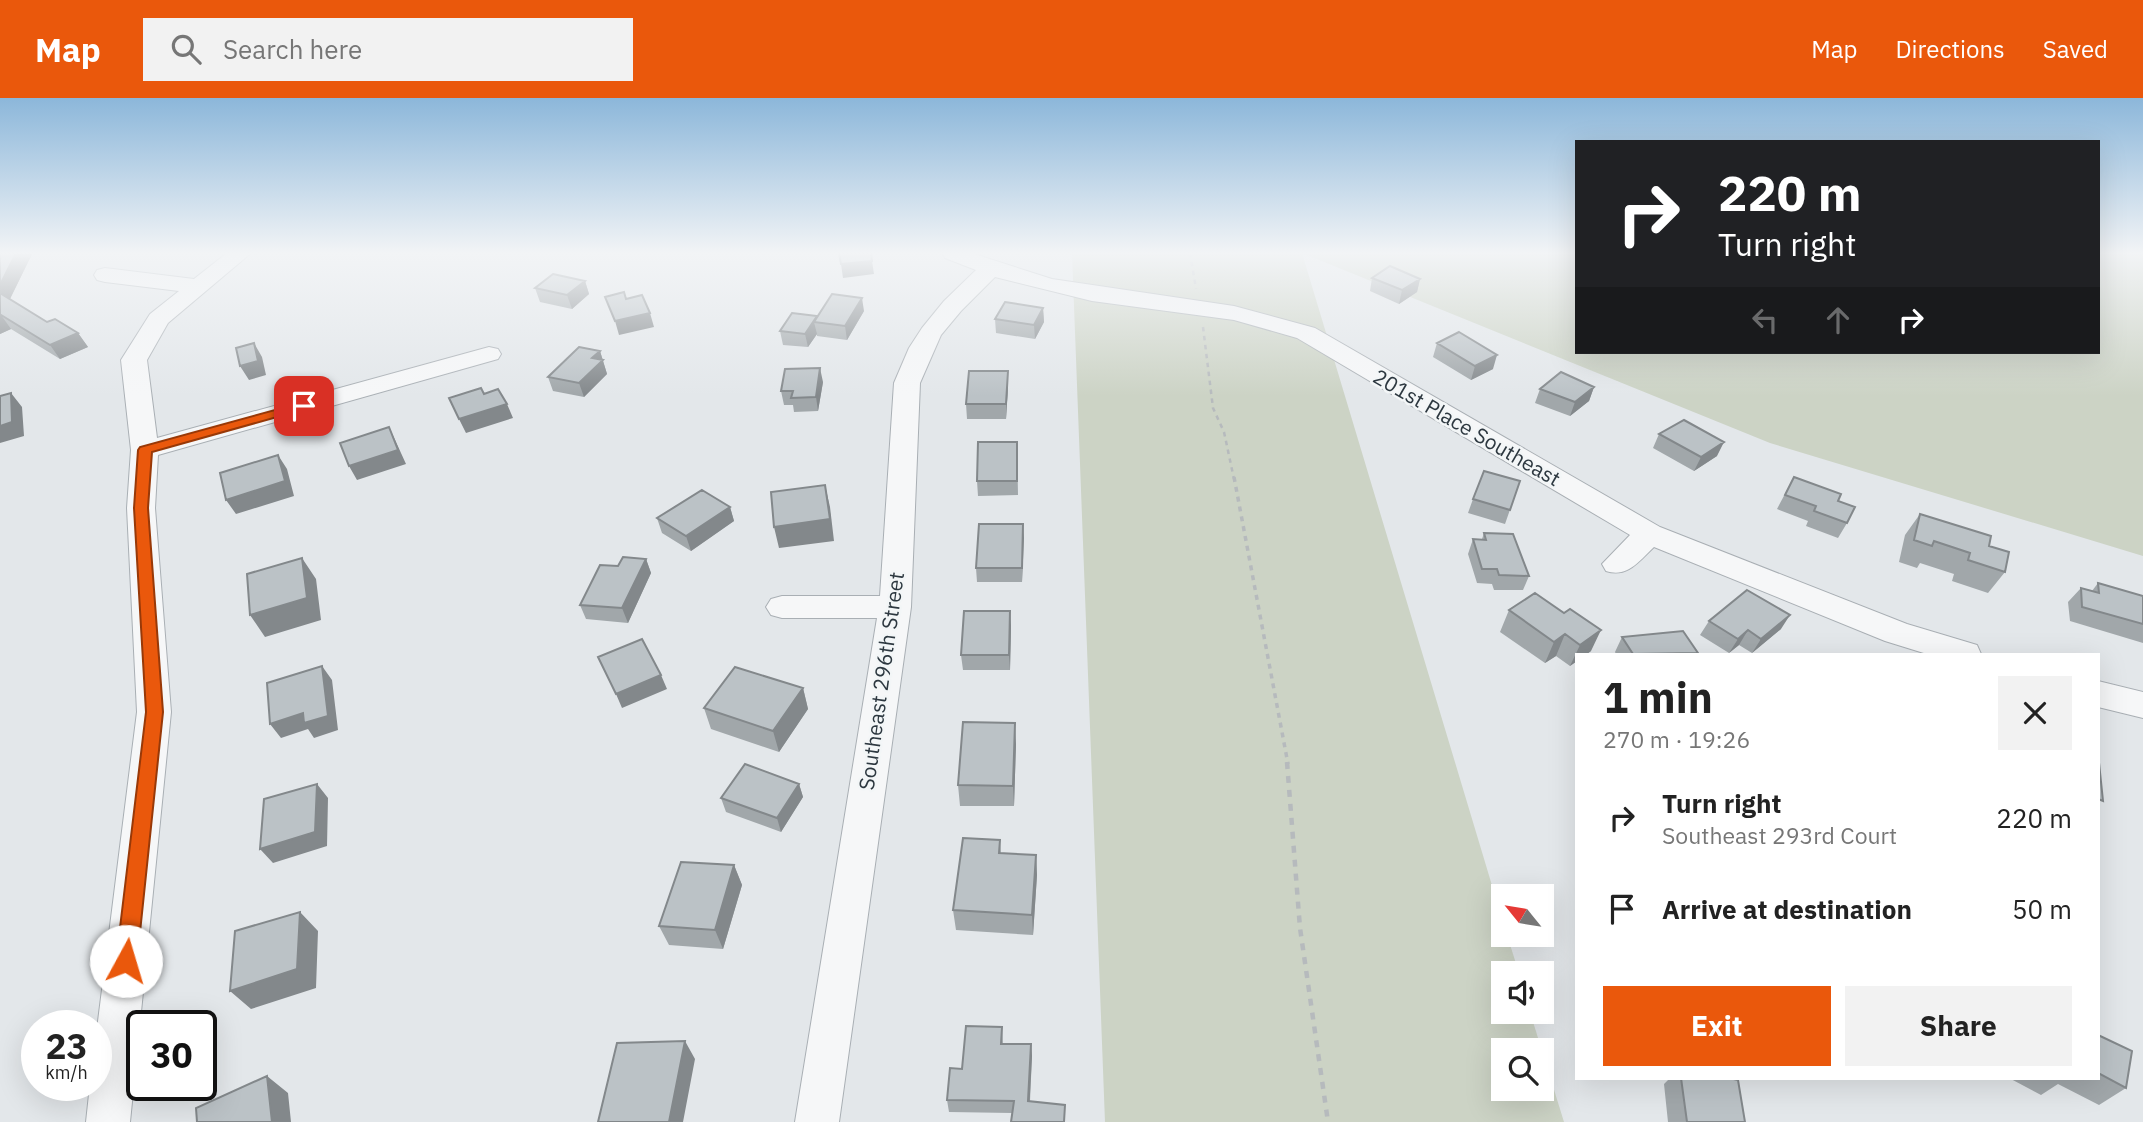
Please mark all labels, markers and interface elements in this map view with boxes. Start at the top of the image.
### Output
search box [143,18,633,81]
text: Map [35,28,101,71]
icon: search [167,30,205,68]
text: Search here [223,32,362,66]
text: Map [1811,33,1857,65]
text: Directions [1895,33,2005,65]
text: Saved [2043,33,2108,65]
text: 220 m [1718,161,1862,224]
icon: right [1603,168,1694,259]
text: Turn right [1718,223,1856,265]
icon: left [1746,301,1784,339]
icon: ahead [1819,301,1857,339]
icon: right [1892,301,1930,339]
street label: 201st Place Southeast [1368,362,1566,492]
pin [274,376,334,436]
icon: arrive [285,387,323,425]
street label: Southeast 296th Street [852,570,910,792]
text: 1 min [1603,670,1713,725]
button: close [1998,676,2072,750]
text: 270 m · 19:26 [1603,724,1750,754]
text: Turn right [1662,786,1781,820]
icon: right [1603,799,1641,837]
text: 220 m [1996,801,2072,835]
text: Southeast 293rd Court [1662,820,1897,850]
north arrow [1491,884,1554,947]
map controls [1491,884,1554,1101]
icon: arrive [1603,890,1641,928]
text: Arrive at destination [1662,892,1912,926]
text: 50 m [2012,892,2072,926]
position arrow [89,924,163,998]
button: sound [1491,961,1554,1024]
button: Exit [1603,986,1831,1066]
button: Share [1845,986,2072,1066]
speed limit sign: 30 [126,1010,217,1101]
text: 23 [45,1023,88,1069]
button: search [1491,1038,1554,1101]
text: km/h [45,1061,88,1084]

